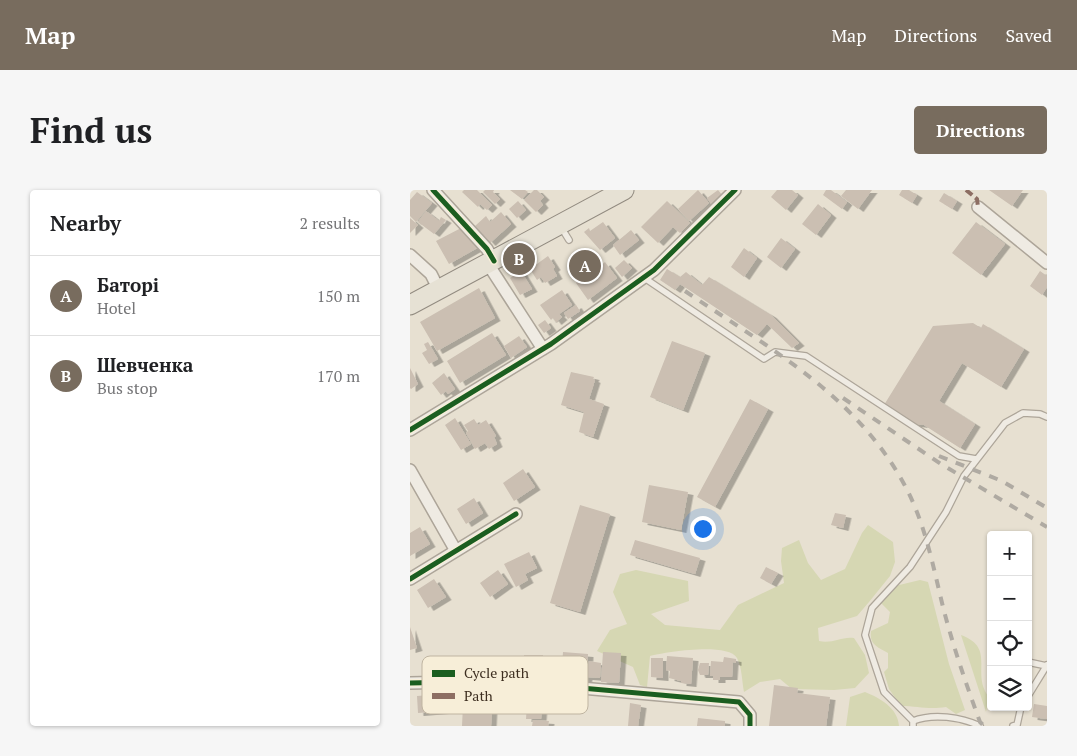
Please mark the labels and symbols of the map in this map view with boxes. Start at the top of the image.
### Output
pin: B [503,240,535,278]
pin: A [569,247,601,285]
your location [690,516,716,542]
legend [422,656,588,714]
text: Cycle path [464,663,529,682]
text: Path [464,686,493,705]

